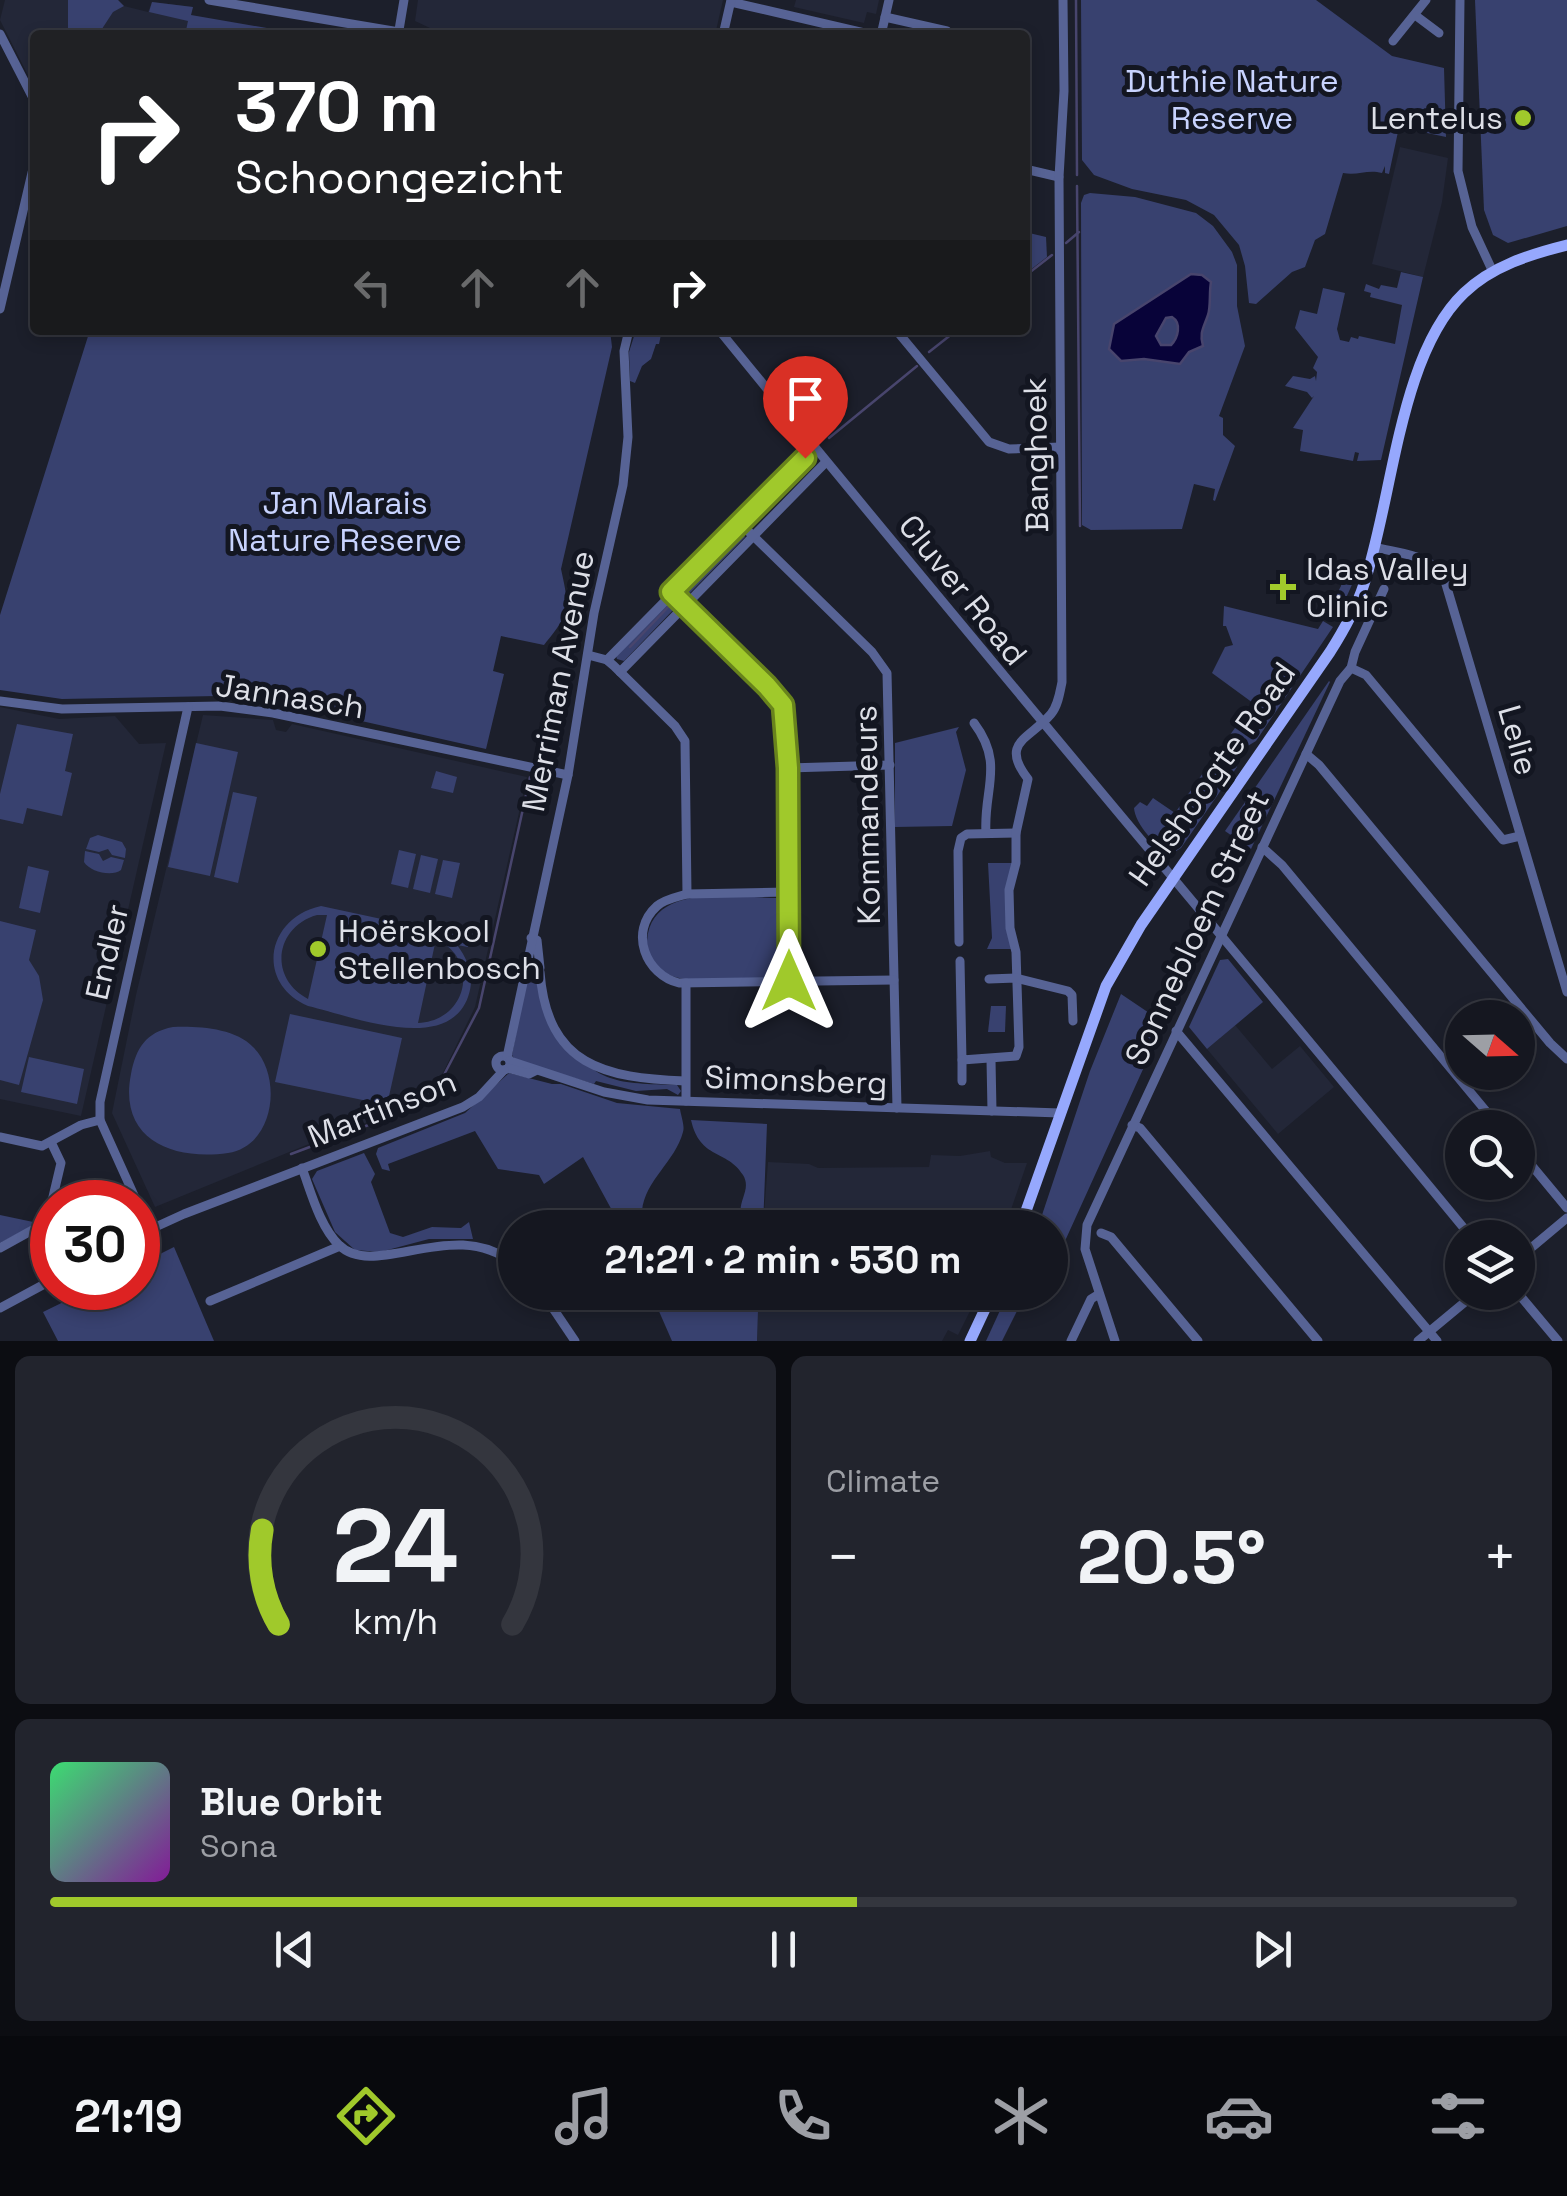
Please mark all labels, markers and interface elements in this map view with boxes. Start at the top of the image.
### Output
park label: Duthie Nature Reserve [1125,61,1339,138]
text: 370 m [235,62,439,151]
icon: right [70,70,200,200]
place label: Lentelus [1370,98,1503,138]
marker: Lentelus [1512,107,1534,129]
text: Schoongezicht [235,149,564,206]
icon: left [345,260,400,315]
icon: ahead [450,260,505,315]
icon: ahead [555,260,610,315]
icon: right [660,260,715,315]
pin [763,356,848,459]
icon: arrive [778,371,833,426]
street label: Banghoek [1015,377,1057,533]
park label: Jan Marais Nature Reserve [228,483,462,560]
street label: Cluver Road [890,507,1036,673]
street label: Merriman Avenue [513,547,603,815]
place label: Idas Valley Clinic [1306,549,1469,626]
marker: Idas Valley Clinic [1270,574,1296,600]
street label: Helshoogte Road [1120,654,1304,894]
street label: Jannasch [213,665,367,727]
street label: Lelie [1489,700,1547,780]
street label: Kommandeurs [845,705,889,925]
street label: Sonnebloem Street [1116,784,1278,1072]
street label: Endler [77,900,137,1004]
place label: Hoërskool Stellenbosch [338,911,541,988]
position arrow [737,929,841,1033]
marker: Hoërskool Stellenbosch [307,938,329,960]
north arrow [1445,1000,1535,1090]
map controls [1445,1000,1535,1310]
street label: Simonsberg [704,1057,888,1103]
street label: Martinson [302,1061,462,1157]
button: search [1445,1110,1535,1200]
speed limit sign: 30 [30,1180,160,1310]
button: layers [1445,1220,1535,1310]
text: 21:21 · 2 min · 530 m [605,1236,961,1284]
text: Climate [826,1461,940,1501]
text: 24 [332,1480,459,1612]
text: 20.5° [1077,1509,1266,1605]
text: − [826,1522,860,1592]
text: + [1483,1522,1517,1592]
text: km/h [353,1599,438,1644]
text: Blue Orbit [200,1778,383,1826]
text: Sona [200,1826,277,1866]
icon: previous [267,1922,322,1977]
icon: pause [756,1922,811,1977]
icon: next [1245,1922,1300,1977]
icon: directions [331,2081,401,2151]
icon: music [549,2081,619,2151]
icon: phone [768,2081,838,2151]
icon: climate [986,2081,1056,2151]
icon: car [1204,2081,1274,2151]
icon: filters [1423,2081,1493,2151]
text: 21:19 [74,2088,183,2145]

